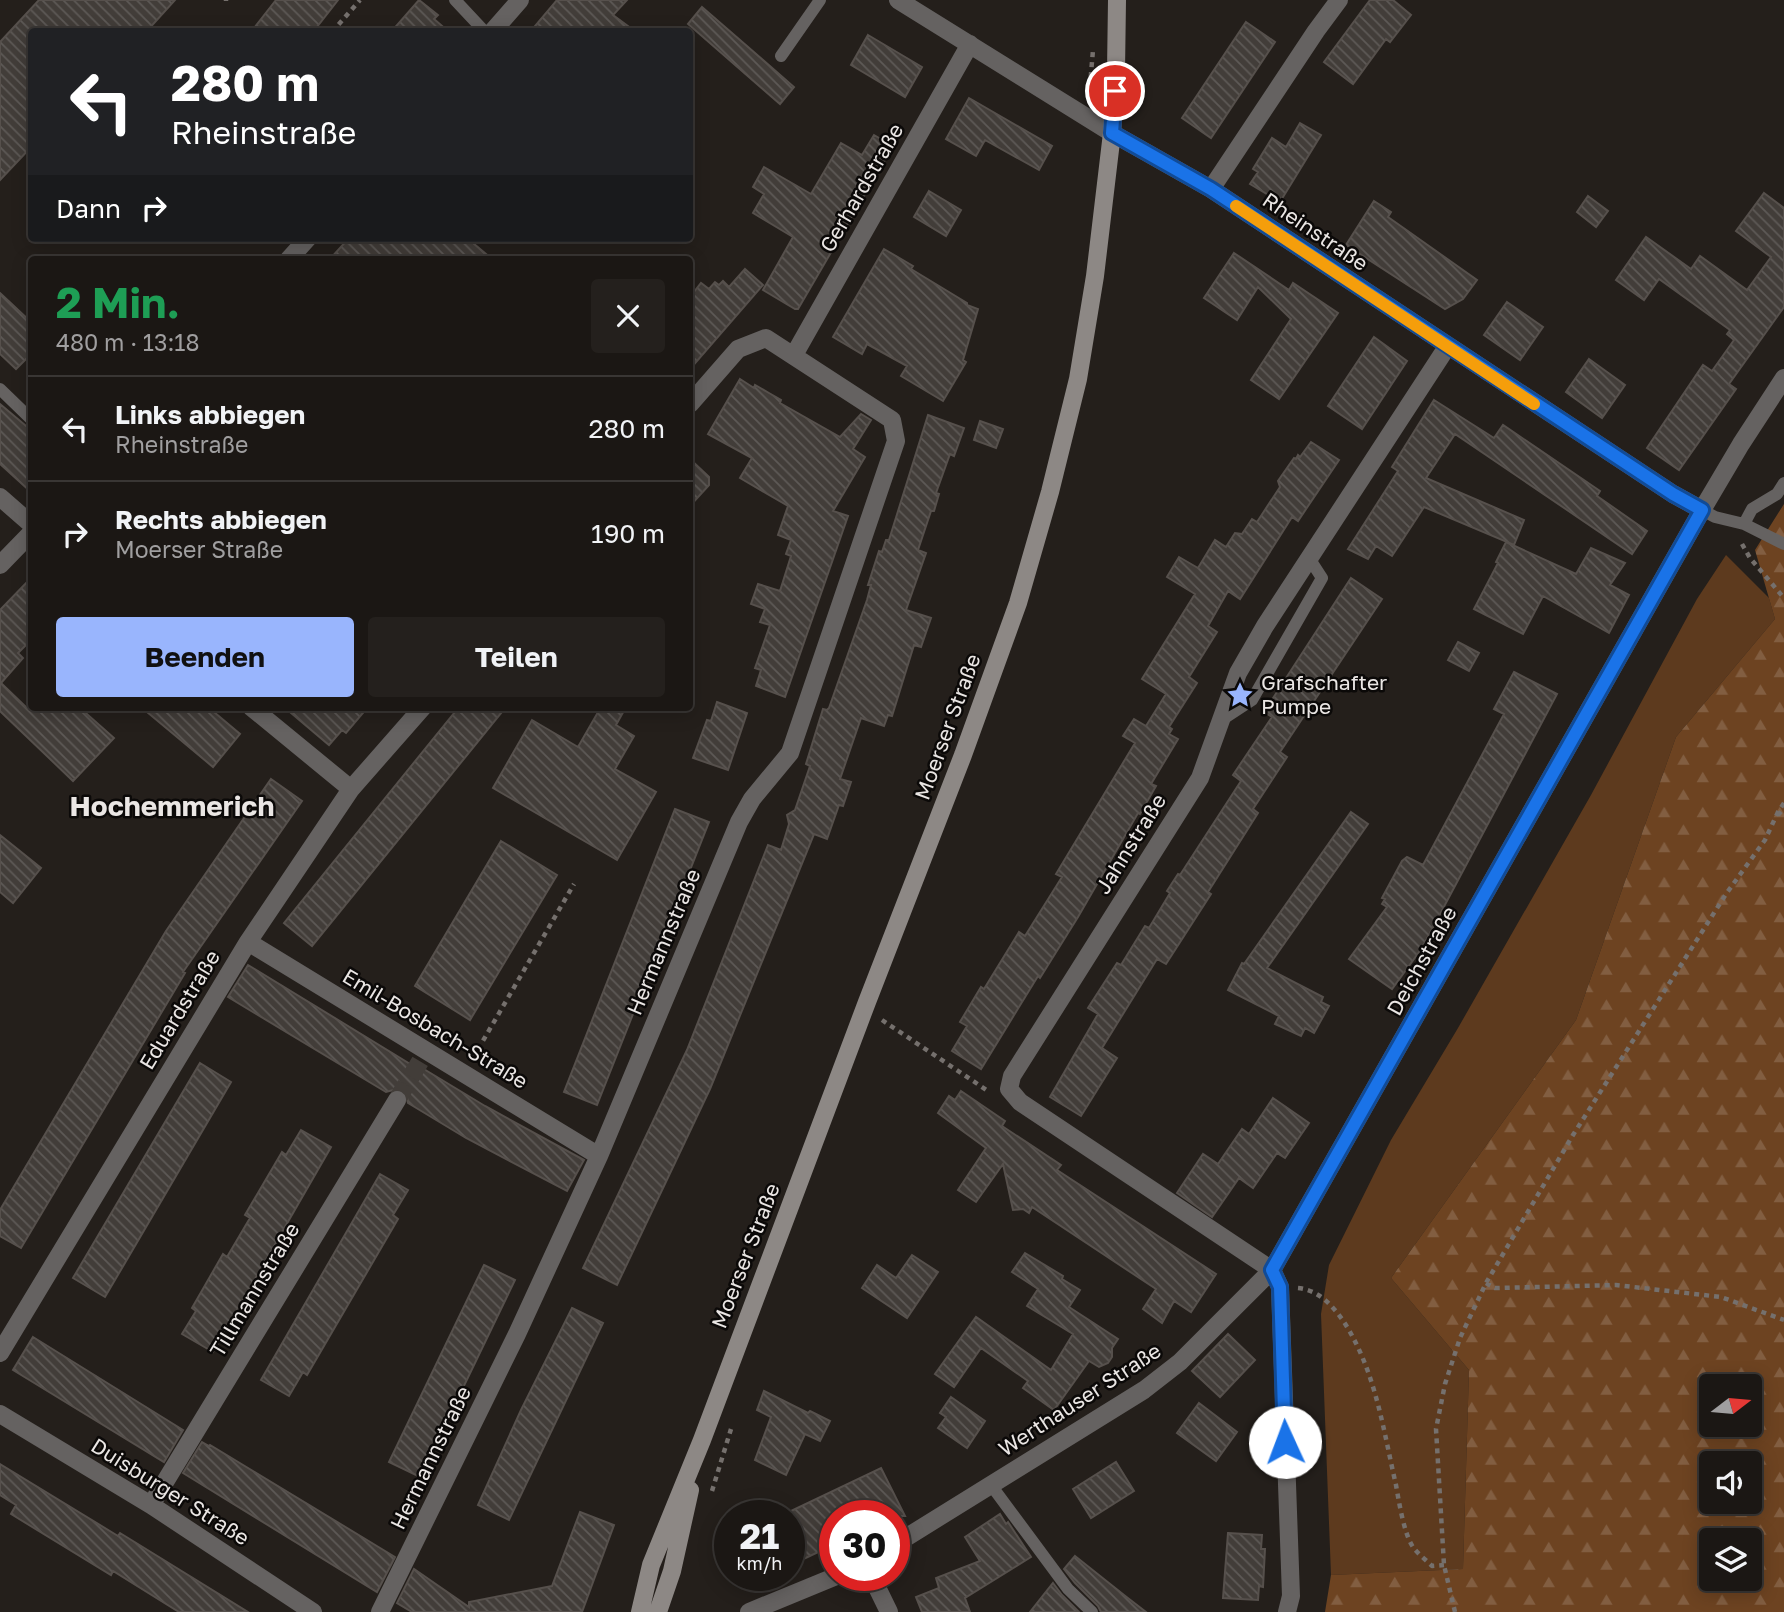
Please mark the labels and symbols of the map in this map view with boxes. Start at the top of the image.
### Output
pin [1085,61,1145,121]
street label: Gerhardstraße [814,118,909,257]
street label: Rheinstraße [1258,186,1373,276]
street label: Moerser Straße [909,650,986,803]
place label: Grafschafter Pumpe [1261,669,1387,719]
place icon: Grafschafter Pumpe [1225,680,1255,710]
district label: Hochemmerich [70,789,274,822]
street label: Jahnstraße [1089,789,1171,898]
street label: Hermannstraße [621,865,706,1019]
street label: Deichstraße [1381,901,1462,1020]
street label: Eduardstraße [133,945,225,1074]
street label: Emil-Bosbach-Straße [338,963,533,1094]
street label: Moerser Straße [705,1179,785,1332]
street label: Tillmannstraße [204,1218,304,1361]
street label: Werthauser Straße [993,1337,1166,1461]
north arrow [1699,1374,1762,1437]
street label: Hermannstraße [384,1382,476,1534]
position arrow [1248,1405,1322,1479]
street label: Duisburger Straße [86,1432,255,1550]
speed limit sign: 30 [819,1500,910,1591]

